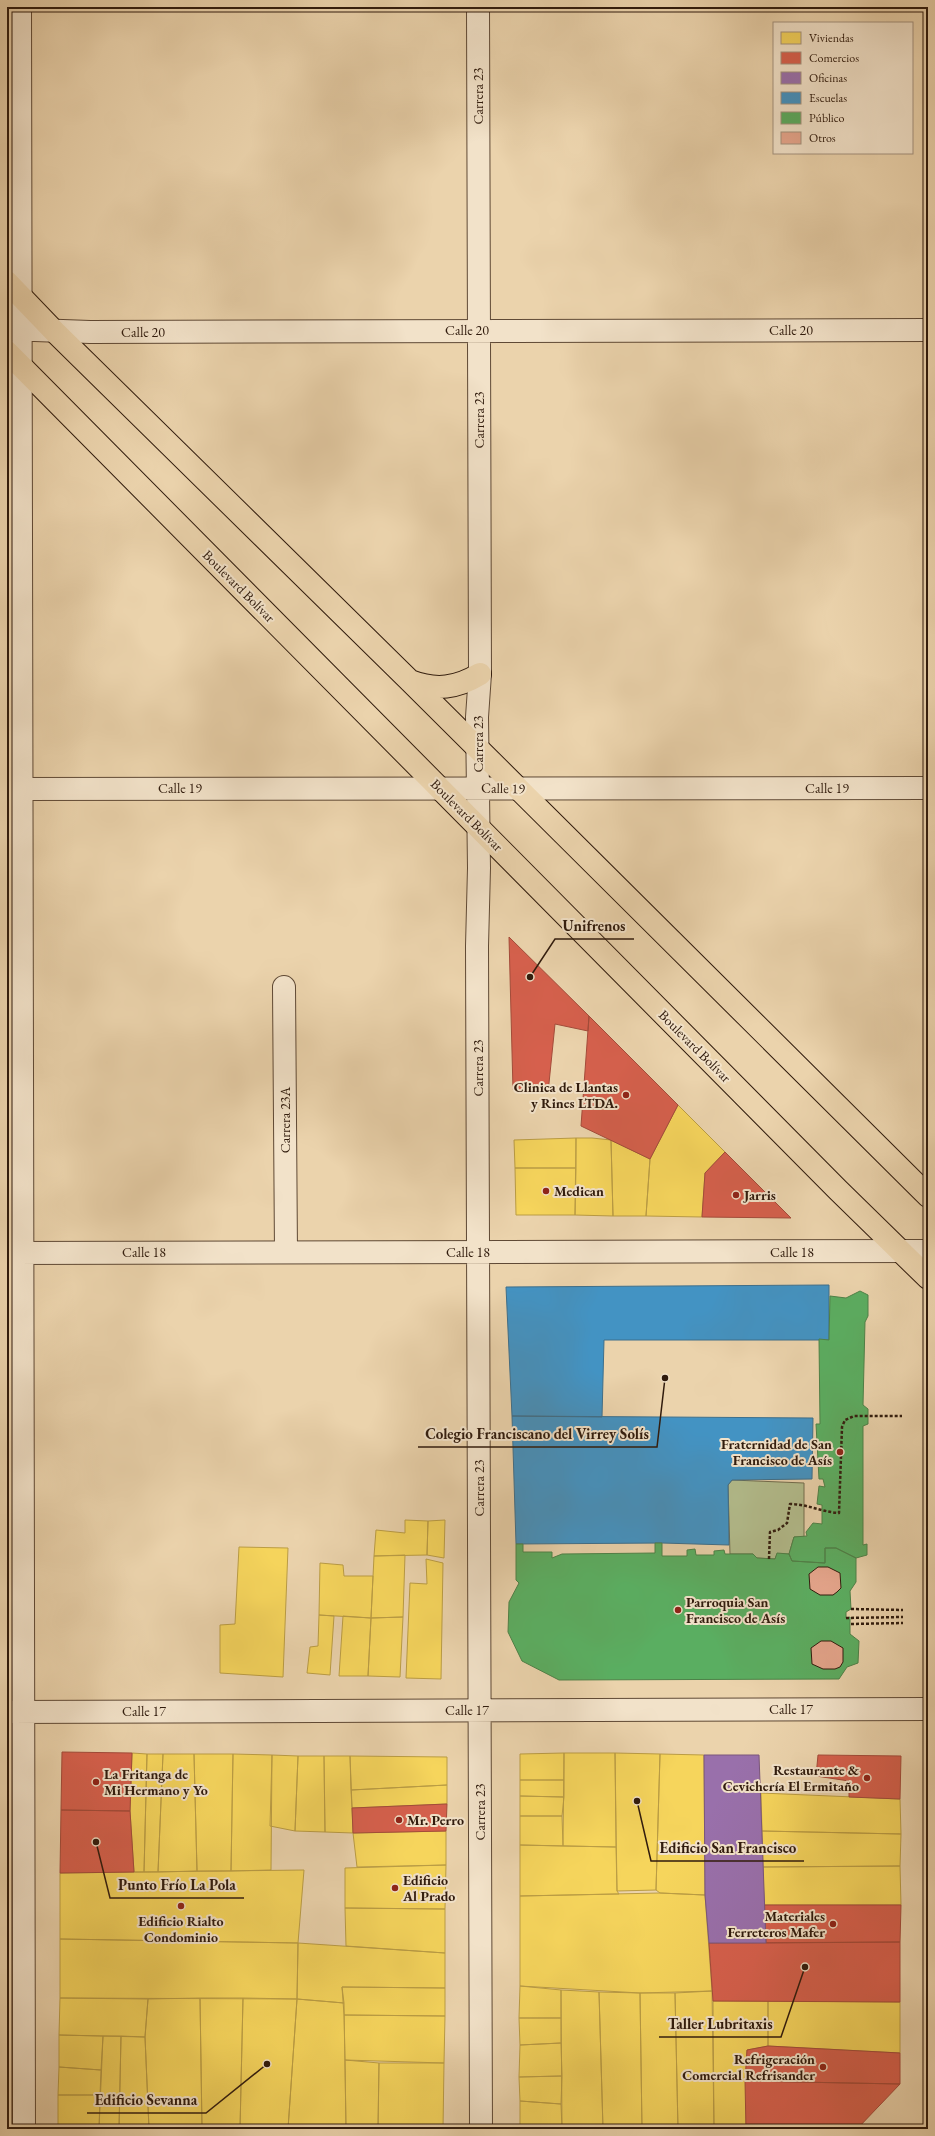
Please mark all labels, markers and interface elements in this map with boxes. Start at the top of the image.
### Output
legend [773,22,913,154]
text: Viviendas [809,30,854,46]
text: Comercios [809,50,859,66]
street label: Carrera 23 [469,67,487,124]
text: Oficinas [809,70,847,86]
text: Escuelas [809,90,847,106]
text: Público [809,110,844,126]
text: Otros [809,130,836,146]
street label: Calle 20 [445,321,489,339]
street label: Calle 20 [769,321,813,339]
street label: Calle 20 [121,323,165,341]
street label: Carrera 23 [470,391,488,448]
street label: Boulevard Bolívar [199,546,279,626]
street label: Carrera 23 [469,715,487,772]
street label: Boulevard Bolívar [427,775,507,855]
street label: Calle 19 [158,779,202,797]
street label: Calle 19 [481,779,525,797]
street label: Calle 19 [805,779,849,797]
callout: Unifrenos [555,912,634,939]
text: Unifrenos [562,916,626,935]
street label: Boulevard Bolívar [655,1006,735,1086]
street label: Carrera 23 [469,1039,487,1096]
place label: Clinica de Llantas y Rines LTDA. [514,1078,618,1112]
street label: Carrera 23A [276,1086,294,1153]
marker: Clinica de Llantas y Rines LTDA. [621,1090,631,1100]
place label: Medican [554,1182,604,1200]
marker: Medican [541,1186,551,1196]
place label: Jarris [742,1186,776,1204]
marker: Jarris [731,1190,741,1200]
street label: Calle 18 [122,1243,166,1261]
street label: Calle 18 [446,1243,490,1261]
street label: Calle 18 [770,1243,814,1261]
callout: Colegio Franciscano del Virrey Solís [418,1420,657,1447]
text: Colegio Franciscano del Virrey Solís [425,1424,649,1443]
place label: Fraternidad de San Francisco de Asís [721,1435,832,1469]
marker: Fraternidad de San Francisco de Asís [835,1447,845,1457]
street label: Carrera 23 [470,1459,488,1516]
place label: Parroquia San Francisco de Asís [686,1593,785,1627]
marker: Parroquia San Francisco de Asís [673,1605,683,1615]
street label: Calle 17 [769,1700,813,1718]
street label: Calle 17 [445,1701,489,1719]
street label: Calle 17 [122,1702,166,1720]
place label: Restaurante & Cevichería El Ermitaño [723,1761,860,1795]
place label: La Fritanga de Mi Hermano y Yo [104,1765,208,1799]
marker: Restaurante & Cevichería El Ermitaño [862,1773,872,1783]
marker: La Fritanga de Mi Hermano y Yo [91,1777,101,1787]
street label: Carrera 23 [471,1783,489,1840]
place label: Mr. Perro [407,1811,464,1829]
marker: Mr. Perro [394,1815,404,1825]
callout: Edificio San Francisco [651,1834,804,1861]
text: Edificio San Francisco [660,1838,797,1857]
callout: Punto Frío La Pola [110,1871,244,1898]
place label: Edificio Al Prado [402,1871,455,1905]
text: Punto Frío La Pola [118,1875,236,1894]
marker: Edificio Al Prado [390,1883,400,1893]
marker: Edificio Rialto Condominio [176,1901,186,1911]
place label: Materiales Ferreteros Mafer [728,1907,825,1941]
place label: Edificio Rialto Condominio [138,1912,224,1946]
marker: Materiales Ferreteros Mafer [828,1919,838,1929]
callout: Taller Lubritaxis [659,2010,781,2037]
text: Taller Lubritaxis [667,2014,773,2033]
place label: Refrigeración Comercial Refrisander [682,2050,815,2084]
marker: Refrigeración Comercial Refrisander [818,2062,828,2072]
callout: Edificio Sevanna [87,2086,206,2113]
text: Edificio Sevanna [95,2090,198,2109]

